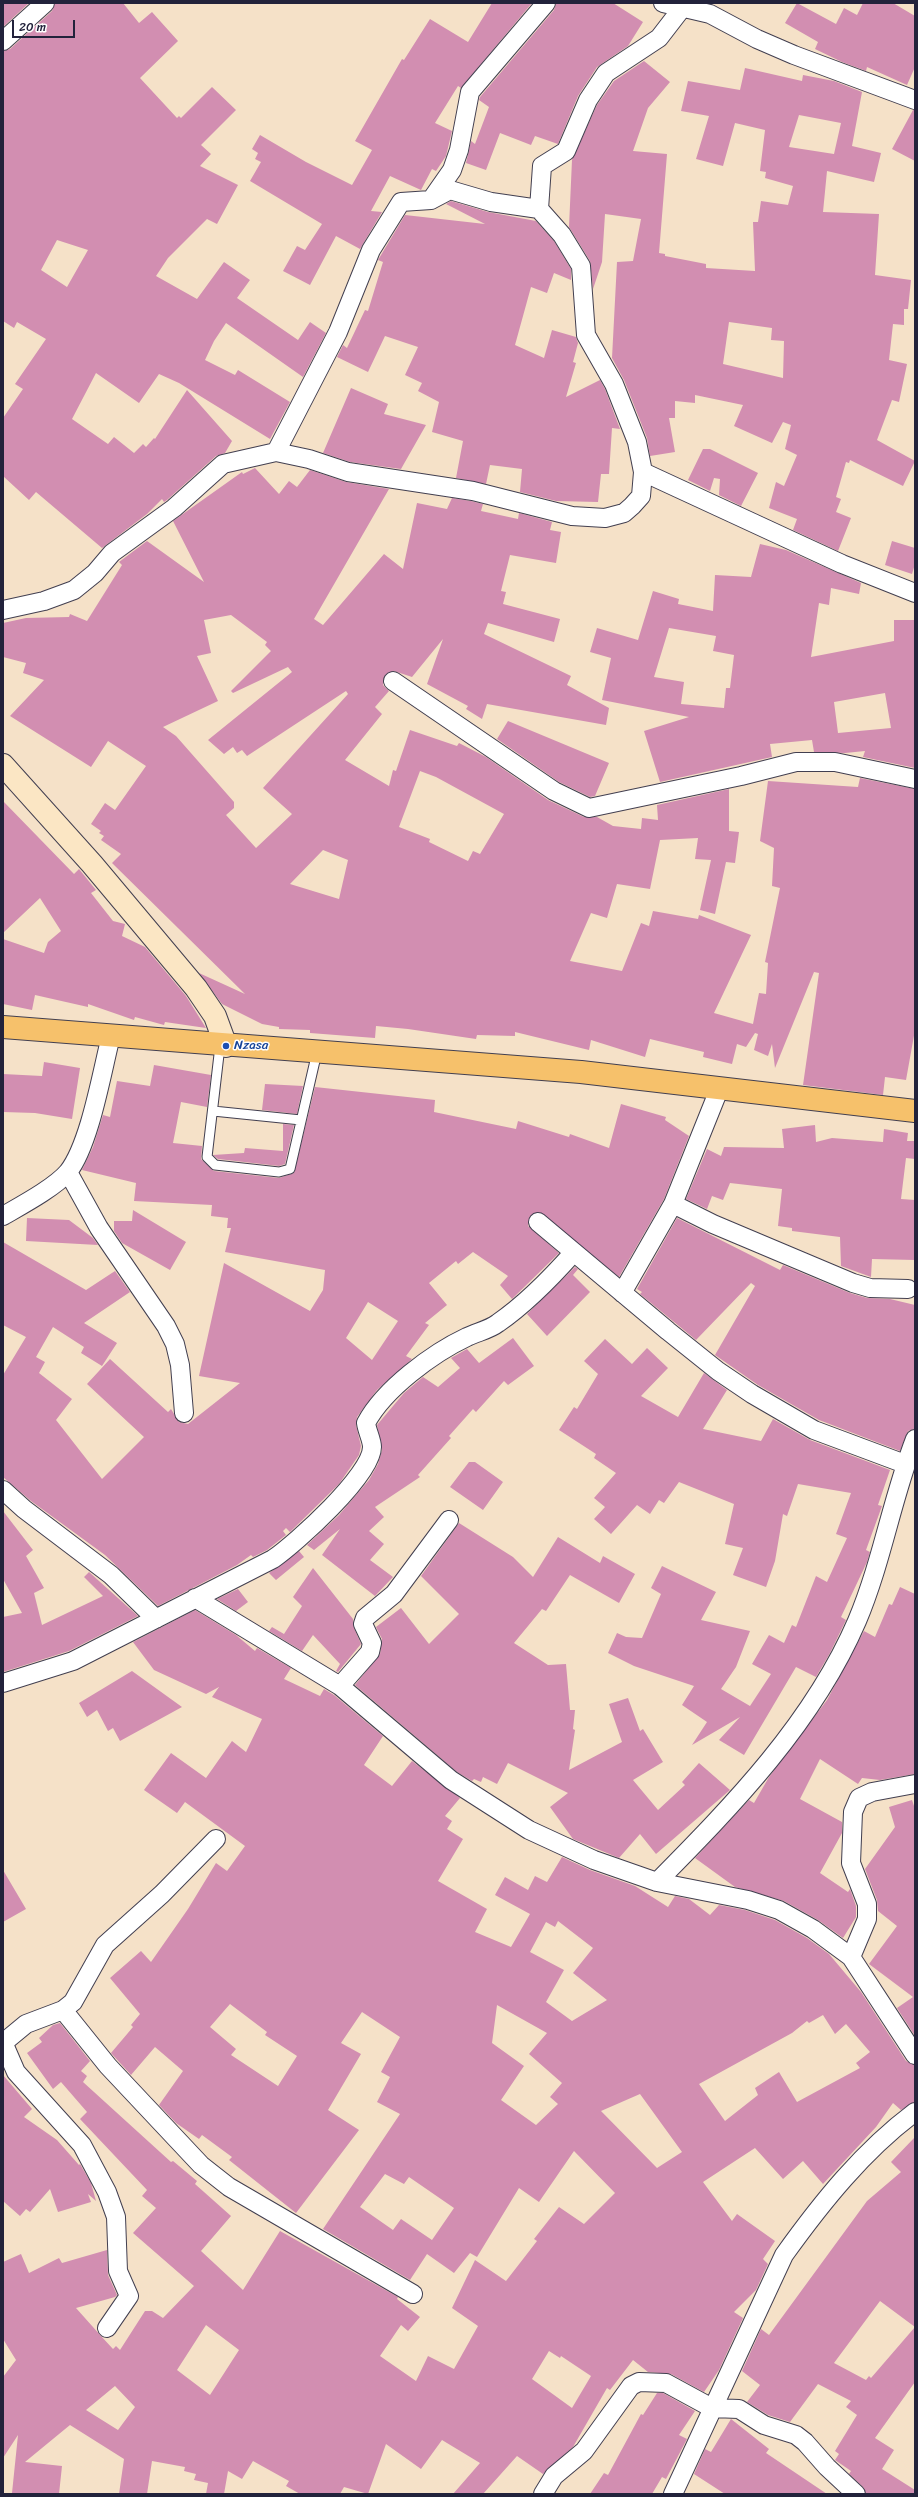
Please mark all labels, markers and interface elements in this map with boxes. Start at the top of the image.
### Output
scale bar [14,12,77,38]
text: 20 m [19,16,46,38]
place label: Nzasa [234,1038,268,1054]
marker: Nzasa [221,1041,231,1051]

